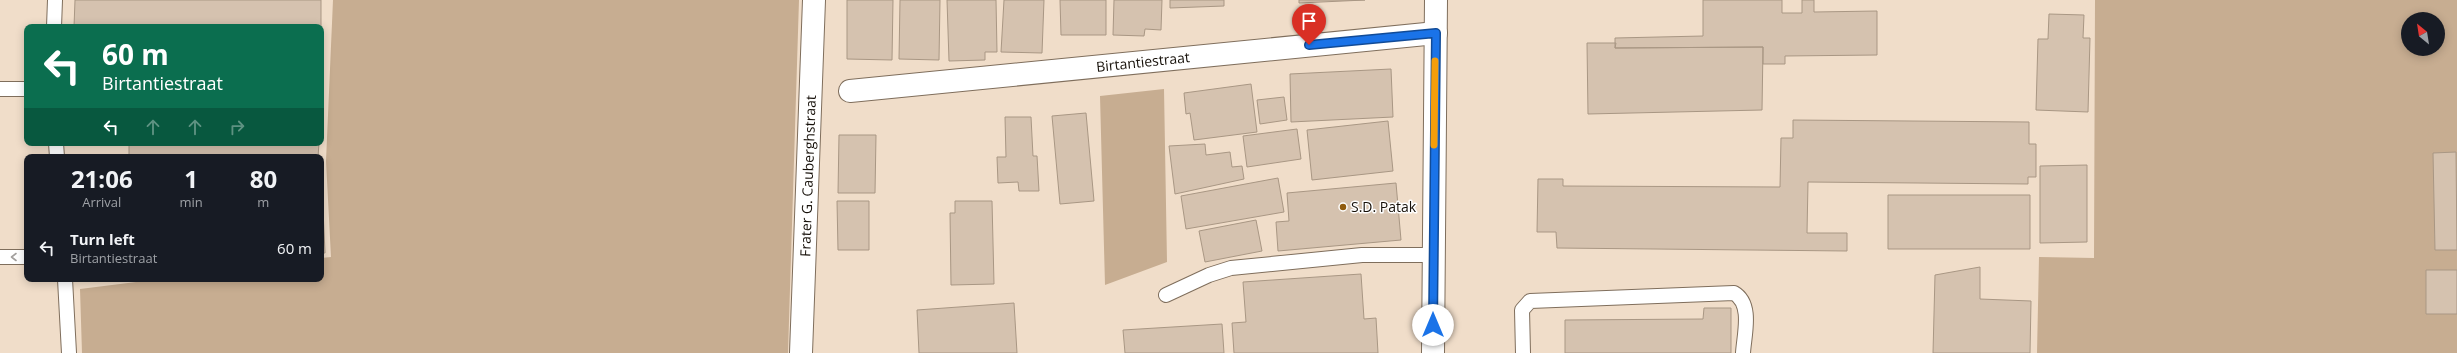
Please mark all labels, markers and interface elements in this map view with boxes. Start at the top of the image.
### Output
pin [1292,4,1326,45]
icon: arrive [1298,10,1320,32]
north arrow [2401,12,2445,56]
map controls [2401,12,2445,56]
text: 60 m [102,35,169,73]
icon: left [36,40,88,92]
street label: Birtantiestraat [1095,47,1191,76]
text: Birtantiestraat [102,71,223,95]
street label: Frater G. Cauberghstraat [795,95,820,257]
icon: left [100,116,122,138]
icon: ahead [142,116,164,138]
icon: ahead [184,116,206,138]
icon: right [226,116,248,138]
text: 21:06 [71,162,133,195]
text: 1 [184,162,198,195]
text: 80 [250,162,277,195]
text: Arrival [82,193,121,211]
text: min [179,193,203,211]
text: m [257,193,269,211]
place label: S.D. Patak [1351,197,1417,216]
marker: S.D. Patak [1338,202,1348,212]
text: Turn left [70,229,135,249]
icon: left [36,237,58,259]
text: 60 m [277,238,312,258]
text: Birtantiestraat [70,249,157,267]
one-way arrow [11,253,17,261]
position arrow [1412,304,1454,346]

